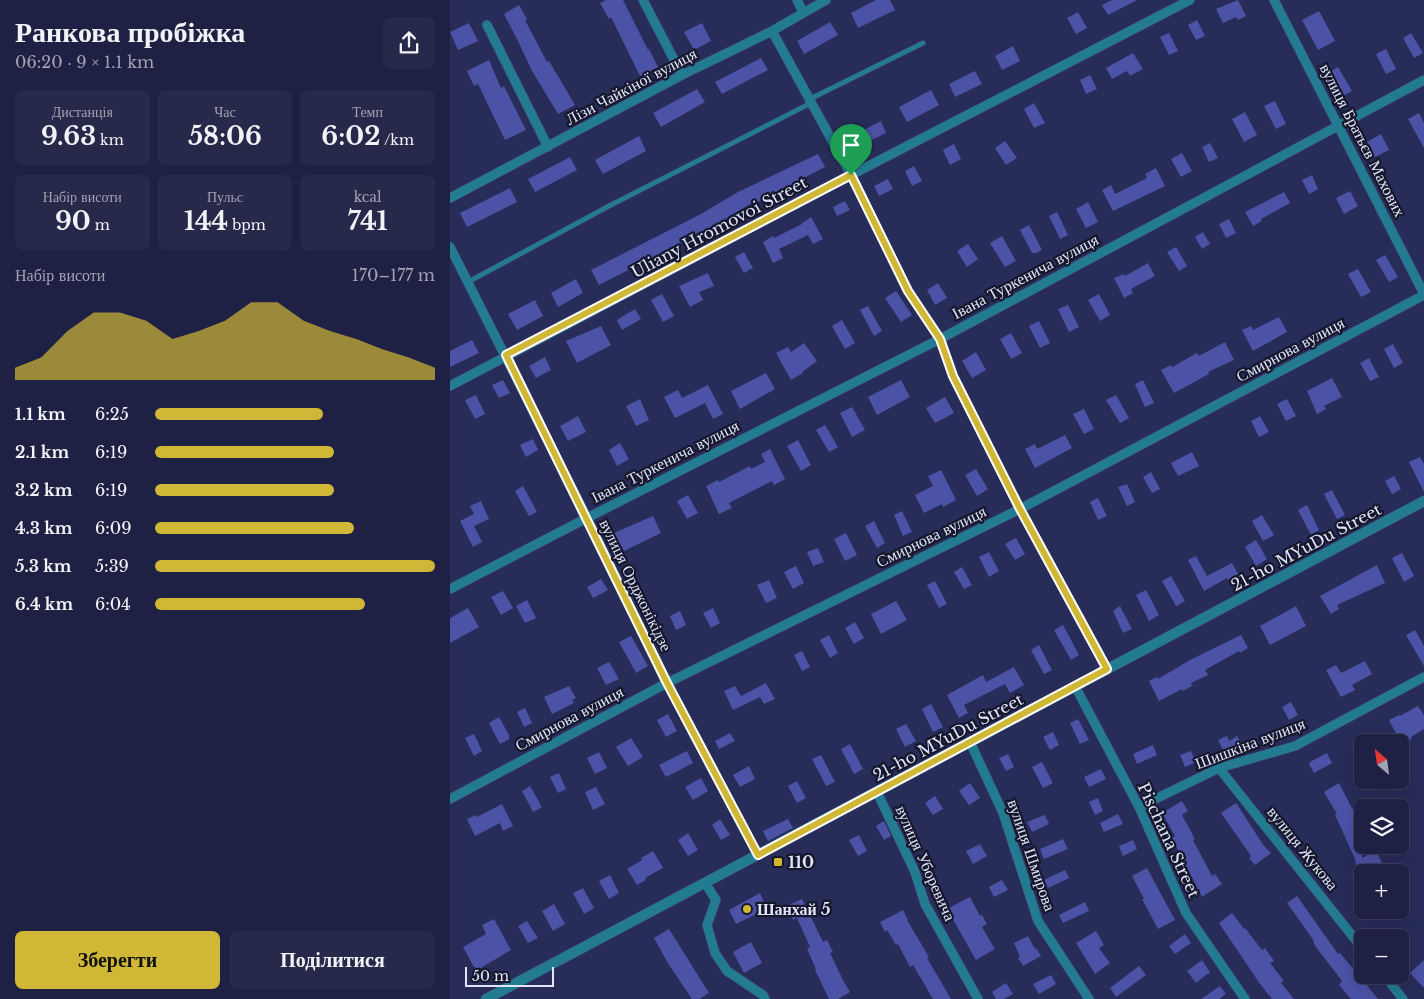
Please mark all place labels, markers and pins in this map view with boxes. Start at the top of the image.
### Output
pin [830,124,872,175]
place label: 110 [788,852,814,872]
marker: 110 [772,856,784,868]
place label: Шанхай 5 [757,899,831,919]
marker: Шанхай 5 [741,903,753,915]

